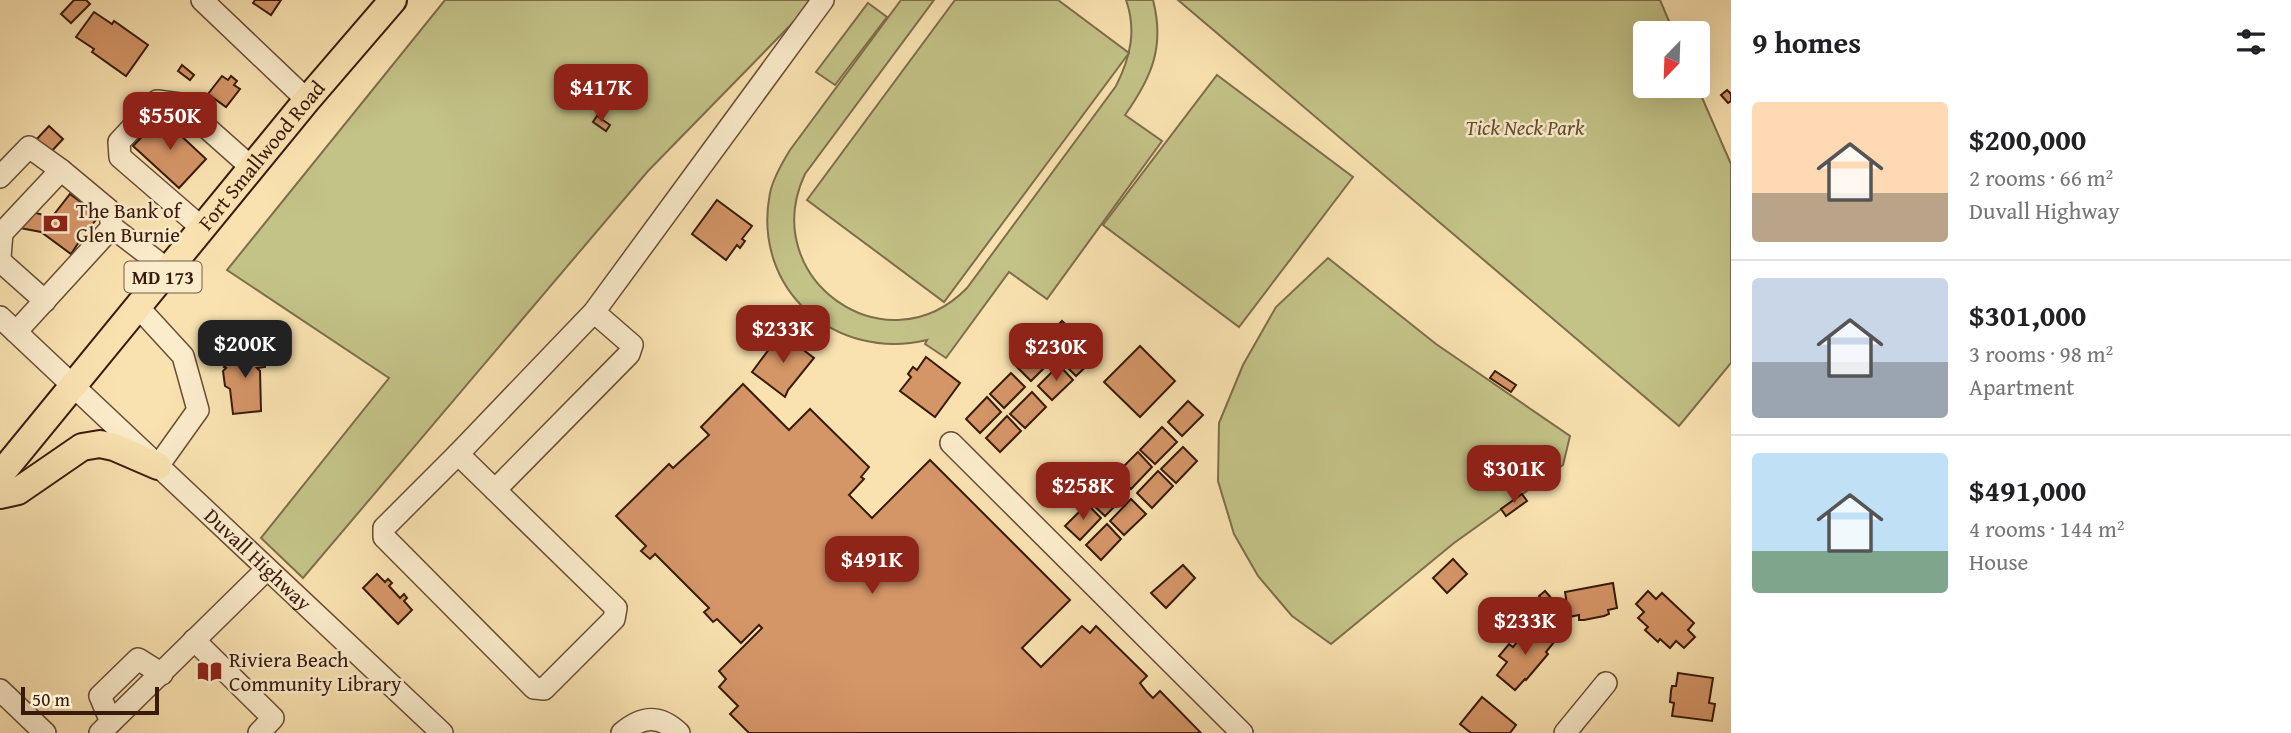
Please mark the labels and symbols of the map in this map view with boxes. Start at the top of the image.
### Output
north arrow [1633,21,1710,98]
pin: $417K [552,64,650,124]
street label: Fort Smallwood Road [190,73,333,237]
pin: $550K [121,92,219,152]
park label: Tick Neck Park [1466,112,1585,143]
place label: The Bank of Glen Burnie [76,195,183,250]
bank icon: The Bank of Glen Burnie [42,209,70,237]
road number: MD 173 [124,262,202,292]
pin: $233K [734,306,832,365]
pin: $200K [196,320,294,380]
pin: $230K [1007,324,1105,383]
pin: $301K [1465,446,1563,505]
pin: $258K [1034,462,1132,522]
street label: Duvall Highway [197,501,319,618]
pin: $491K [823,536,921,596]
pin: $233K [1476,598,1574,657]
place label: Riviera Beach Community Library [229,644,402,699]
library icon: Riviera Beach Community Library [195,658,223,686]
scale bar [21,684,159,716]

